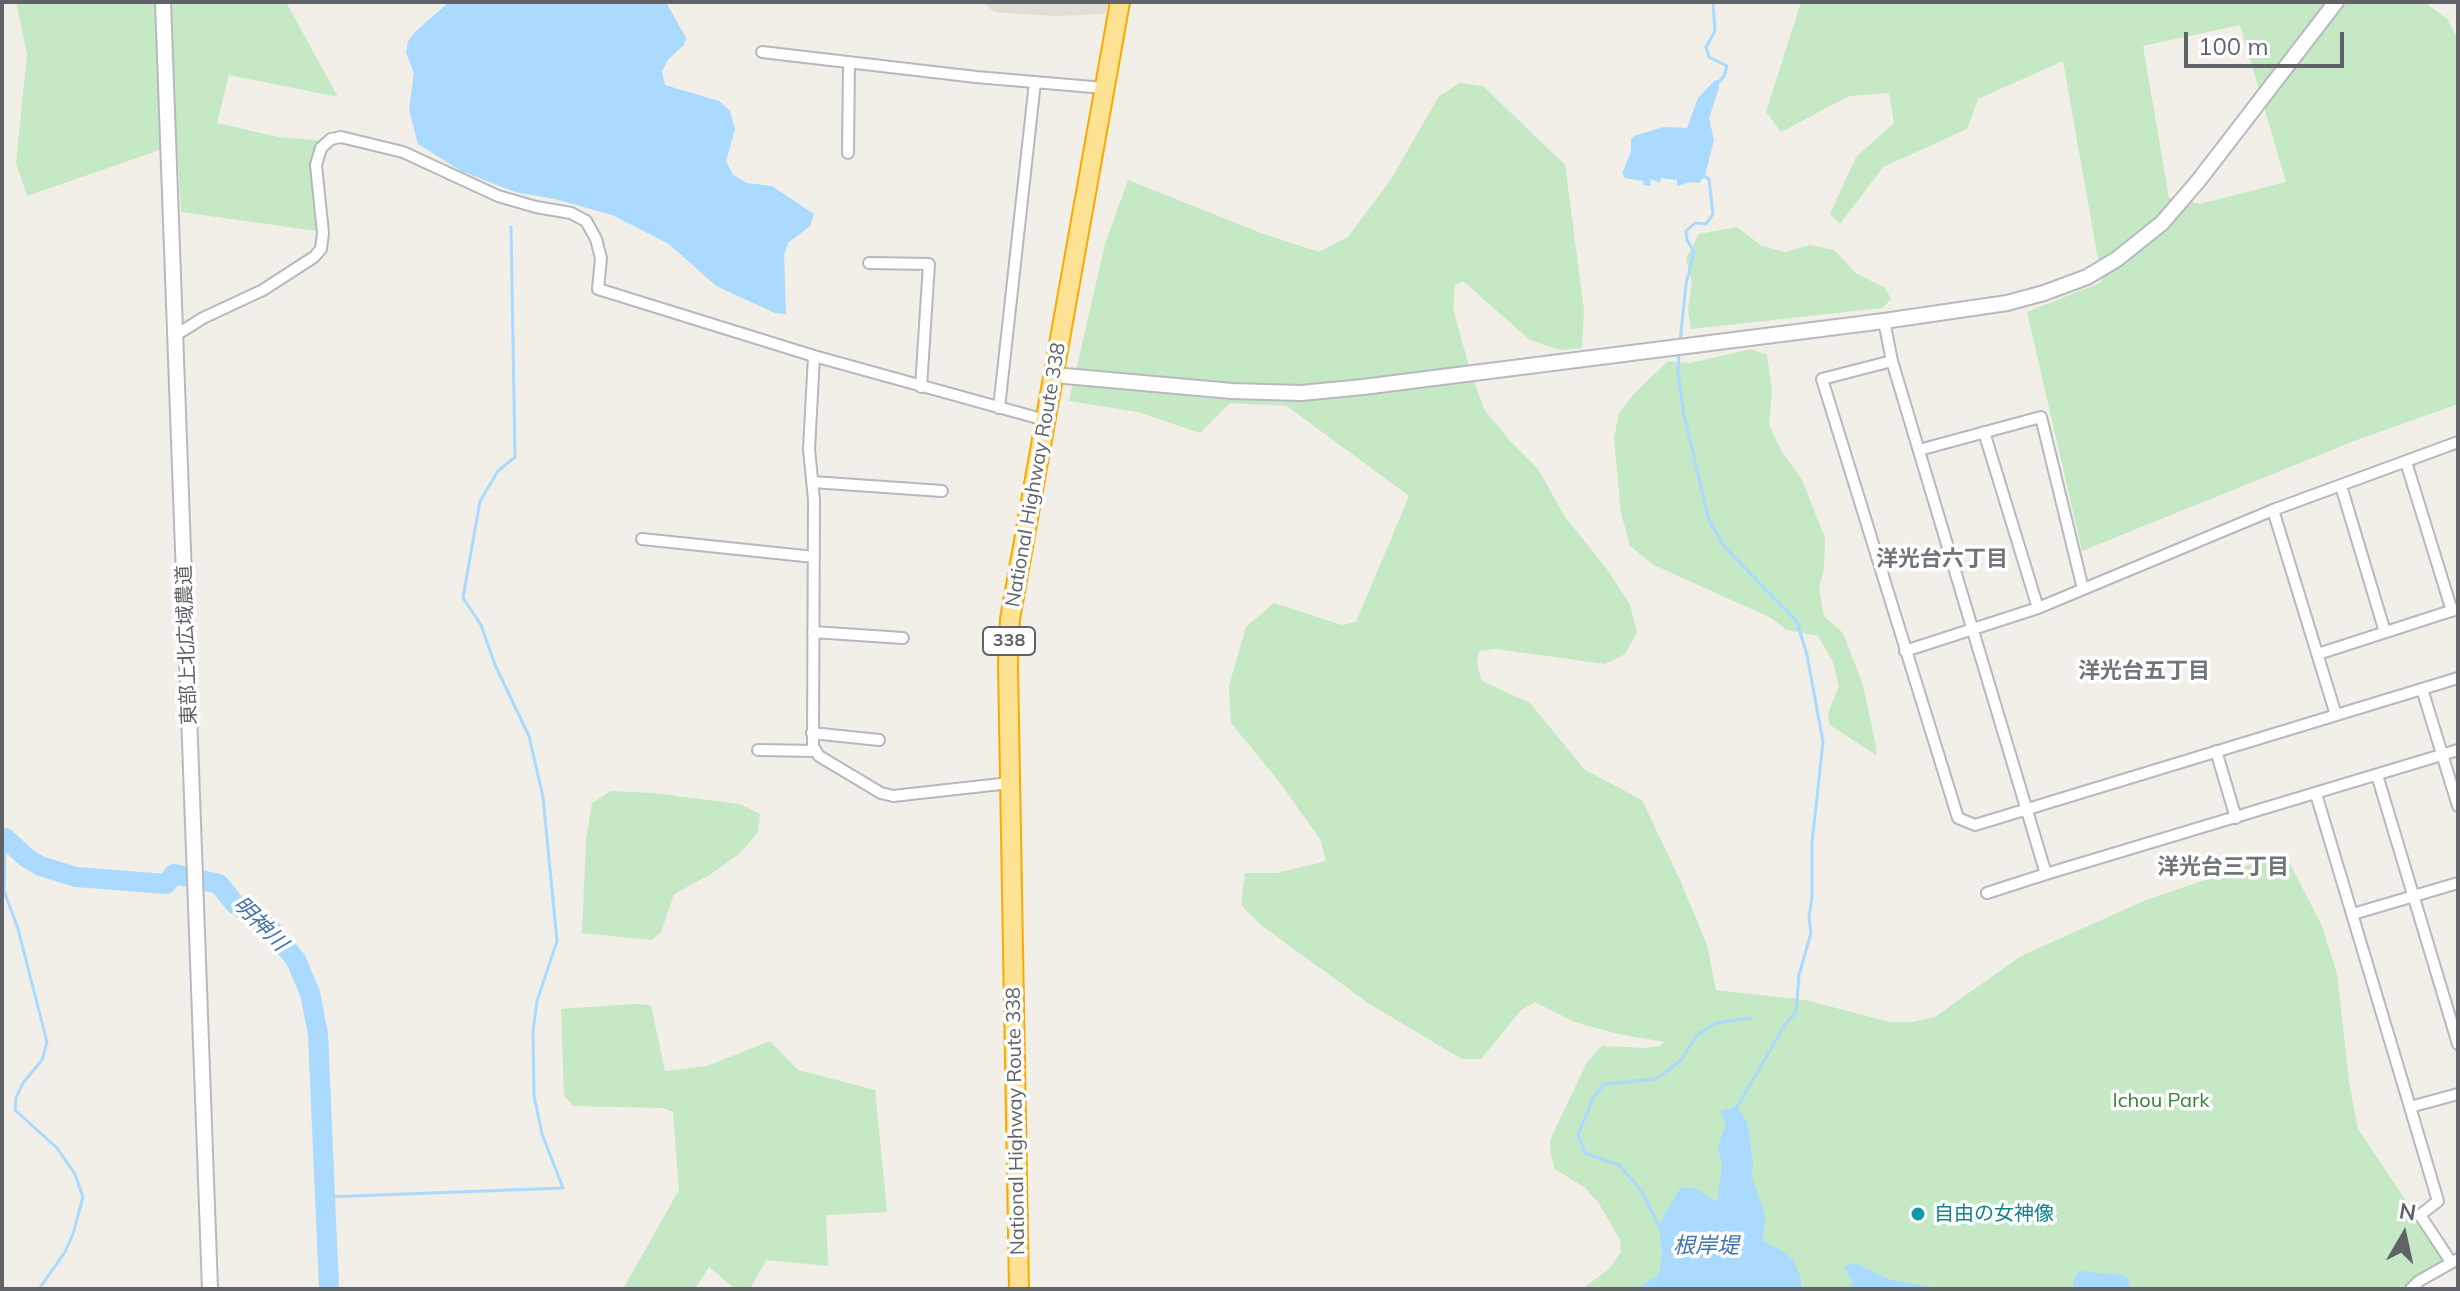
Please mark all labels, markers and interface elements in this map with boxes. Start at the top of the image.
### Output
scale bar [2188,16,2348,66]
text: 100 m [2198,31,2269,61]
street label: National Highway Route 338 [1001,341,1071,609]
district label: 洋光台六丁目 [1876,546,2008,572]
street label: 東部上北広域農道 [172,565,202,725]
road number: 338 [983,627,1035,655]
district label: 洋光台五丁目 [2078,658,2210,684]
district label: 洋光台三丁目 [2157,854,2289,880]
water label: 明神川 [227,891,293,957]
street label: National Highway Route 338 [1002,987,1030,1255]
park label: Ichou Park [2112,1089,2210,1113]
north arrow [2364,1195,2444,1275]
text: N [2397,1196,2418,1226]
place label: 自由の女神像 [1934,1202,2054,1226]
marker: 自由の女神像 [1909,1205,1927,1223]
water label: 根岸堤 [1673,1233,1739,1259]

